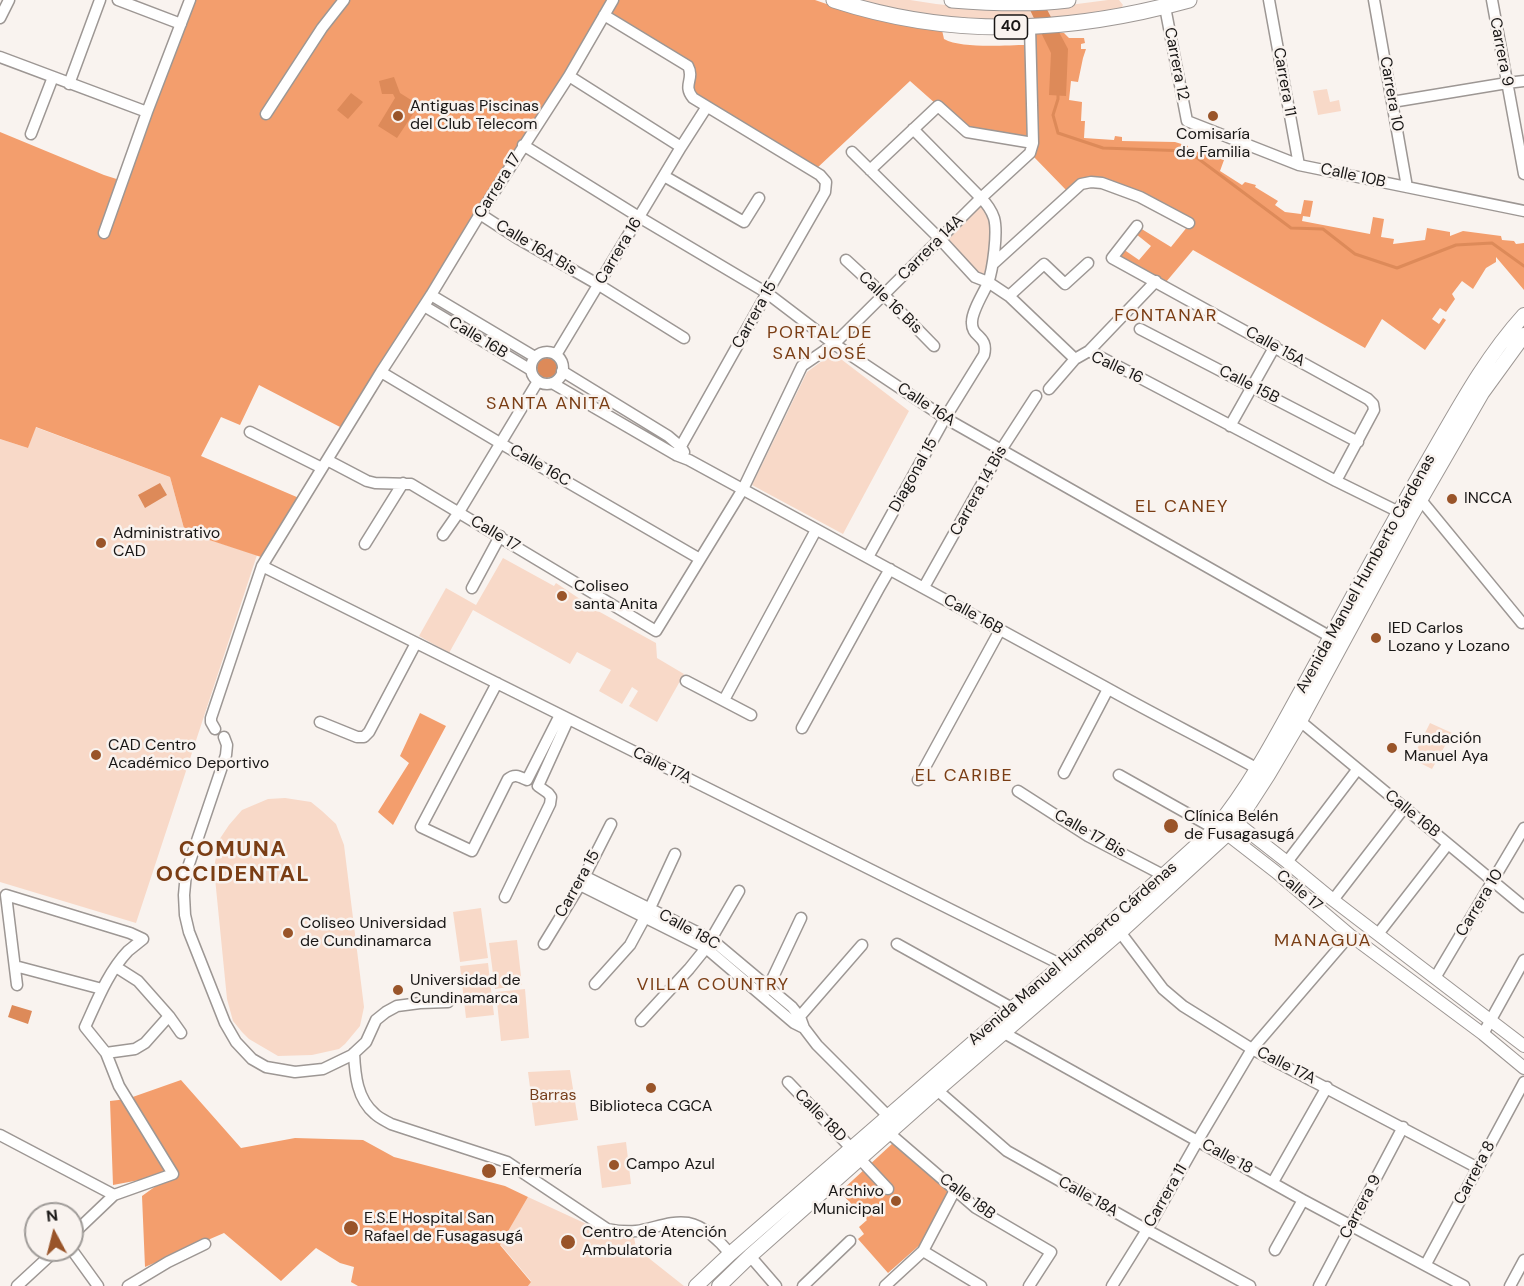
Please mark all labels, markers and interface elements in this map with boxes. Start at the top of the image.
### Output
road number: 40 [994,15,1028,39]
street label: Carrera 9 [1485,16,1517,88]
street label: Carrera 12 [1160,26,1192,102]
street label: Carrera 11 [1268,46,1300,118]
street label: Carrera 10 [1375,55,1407,133]
place label: Antiguas Piscinas del Club Telecom [410,97,539,135]
marker: Antiguas Piscinas del Club Telecom [391,109,405,123]
marker: Comisaría de Familia [1206,109,1220,123]
place label: Comisaría de Familia [1176,125,1250,163]
street label: Carrera 17 [470,150,526,222]
street label: Calle 10B [1319,160,1387,192]
street label: Carrera 14A [894,211,968,285]
street label: Carrera 16 [592,214,646,288]
street label: Calle 16A Bis [492,216,580,280]
street label: Calle 16 Bis [854,268,926,338]
street label: Carrera 15 [729,278,781,352]
district label: FONTANAR [1114,305,1218,327]
street label: Calle 16B [445,313,511,363]
district label: PORTAL DE SAN JOSÉ [767,322,873,364]
street label: Calle 15A [1242,323,1308,371]
street label: Calle 16 [1088,348,1146,388]
street label: Calle 15B [1216,362,1282,408]
street label: Calle 16A [893,379,959,431]
district label: SANTA ANITA [486,393,612,415]
street label: Diagonal 15 [886,434,942,516]
street label: Calle 16C [506,441,574,491]
street label: Carrera 14 Bis [946,443,1012,539]
street label: Avenida Manuel Humberto Cárdenas [1292,451,1440,697]
place label: INCCA [1464,489,1512,509]
marker: INCCA [1445,492,1459,506]
district label: EL CANEY [1135,496,1229,518]
street label: Calle 17 [467,512,523,556]
place label: Administrativo CAD [113,524,220,562]
marker: Administrativo CAD [94,536,108,550]
place label: Coliseo santa Anita [574,577,658,615]
marker: Coliseo santa Anita [555,589,569,603]
street label: Calle 16B [940,591,1006,639]
place label: IED Carlos Lozano y Lozano [1388,619,1510,657]
marker: IED Carlos Lozano y Lozano [1369,631,1383,645]
place label: Fundación Manuel Aya [1404,729,1488,767]
place label: CAD Centro Académico Deportivo [108,736,269,774]
marker: Fundación Manuel Aya [1385,741,1399,755]
street label: Calle 17A [629,743,695,789]
marker: CAD Centro Académico Deportivo [89,748,103,762]
district label: EL CARIBE [915,765,1013,787]
street label: Calle 16B [1381,786,1443,842]
street label: Calle 17 Bis [1051,806,1129,862]
place label: Clínica Belén de Fusagasugá [1184,807,1294,845]
marker: Clínica Belén de Fusagasugá [1162,817,1180,835]
district label: COMUNA OCCIDENTAL [156,837,310,888]
street label: Carrera 15 [552,847,604,921]
street label: Avenida Manuel Humberto Cárdenas [965,858,1181,1050]
street label: Calle 17 [1272,866,1326,916]
street label: Carrera 10 [1452,866,1508,940]
street label: Calle 18C [655,905,723,955]
place label: Coliseo Universidad de Cundinamarca [300,914,446,952]
marker: Coliseo Universidad de Cundinamarca [281,926,295,940]
district label: MANAGUA [1274,930,1372,952]
place label: Universidad de Cundinamarca [410,971,521,1009]
district label: VILLA COUNTRY [636,974,790,996]
marker: Universidad de Cundinamarca [391,983,405,997]
street label: Calle 17A [1253,1043,1319,1089]
marker: Biblioteca CGCA [644,1081,658,1095]
street label: Calle 18D [790,1085,850,1147]
park label: Barras [530,1086,576,1106]
place label: Biblioteca CGCA [590,1097,712,1117]
street label: Calle 18 [1198,1135,1256,1179]
street label: Carrera 8 [1450,1138,1500,1208]
place label: Campo Azul [626,1155,715,1175]
marker: Campo Azul [607,1158,621,1172]
place label: Enfermería [502,1161,582,1181]
street label: Carrera 11 [1140,1161,1192,1231]
marker: Enfermería [480,1162,498,1180]
street label: Calle 18B [935,1170,999,1224]
street label: Carrera 9 [1336,1172,1386,1242]
street label: Calle 18A [1055,1173,1121,1221]
place label: Archivo Municipal [813,1182,884,1220]
marker: Archivo Municipal [889,1194,903,1208]
north arrow [24,1202,84,1262]
text: N [45,1204,59,1227]
place label: E.S.E Hospital San Rafael de Fusagasugá [364,1209,523,1247]
marker: E.S.E Hospital San Rafael de Fusagasugá [342,1219,360,1237]
place label: Centro de Atención Ambulatoria [582,1223,727,1261]
marker: Centro de Atención Ambulatoria [559,1233,577,1251]

